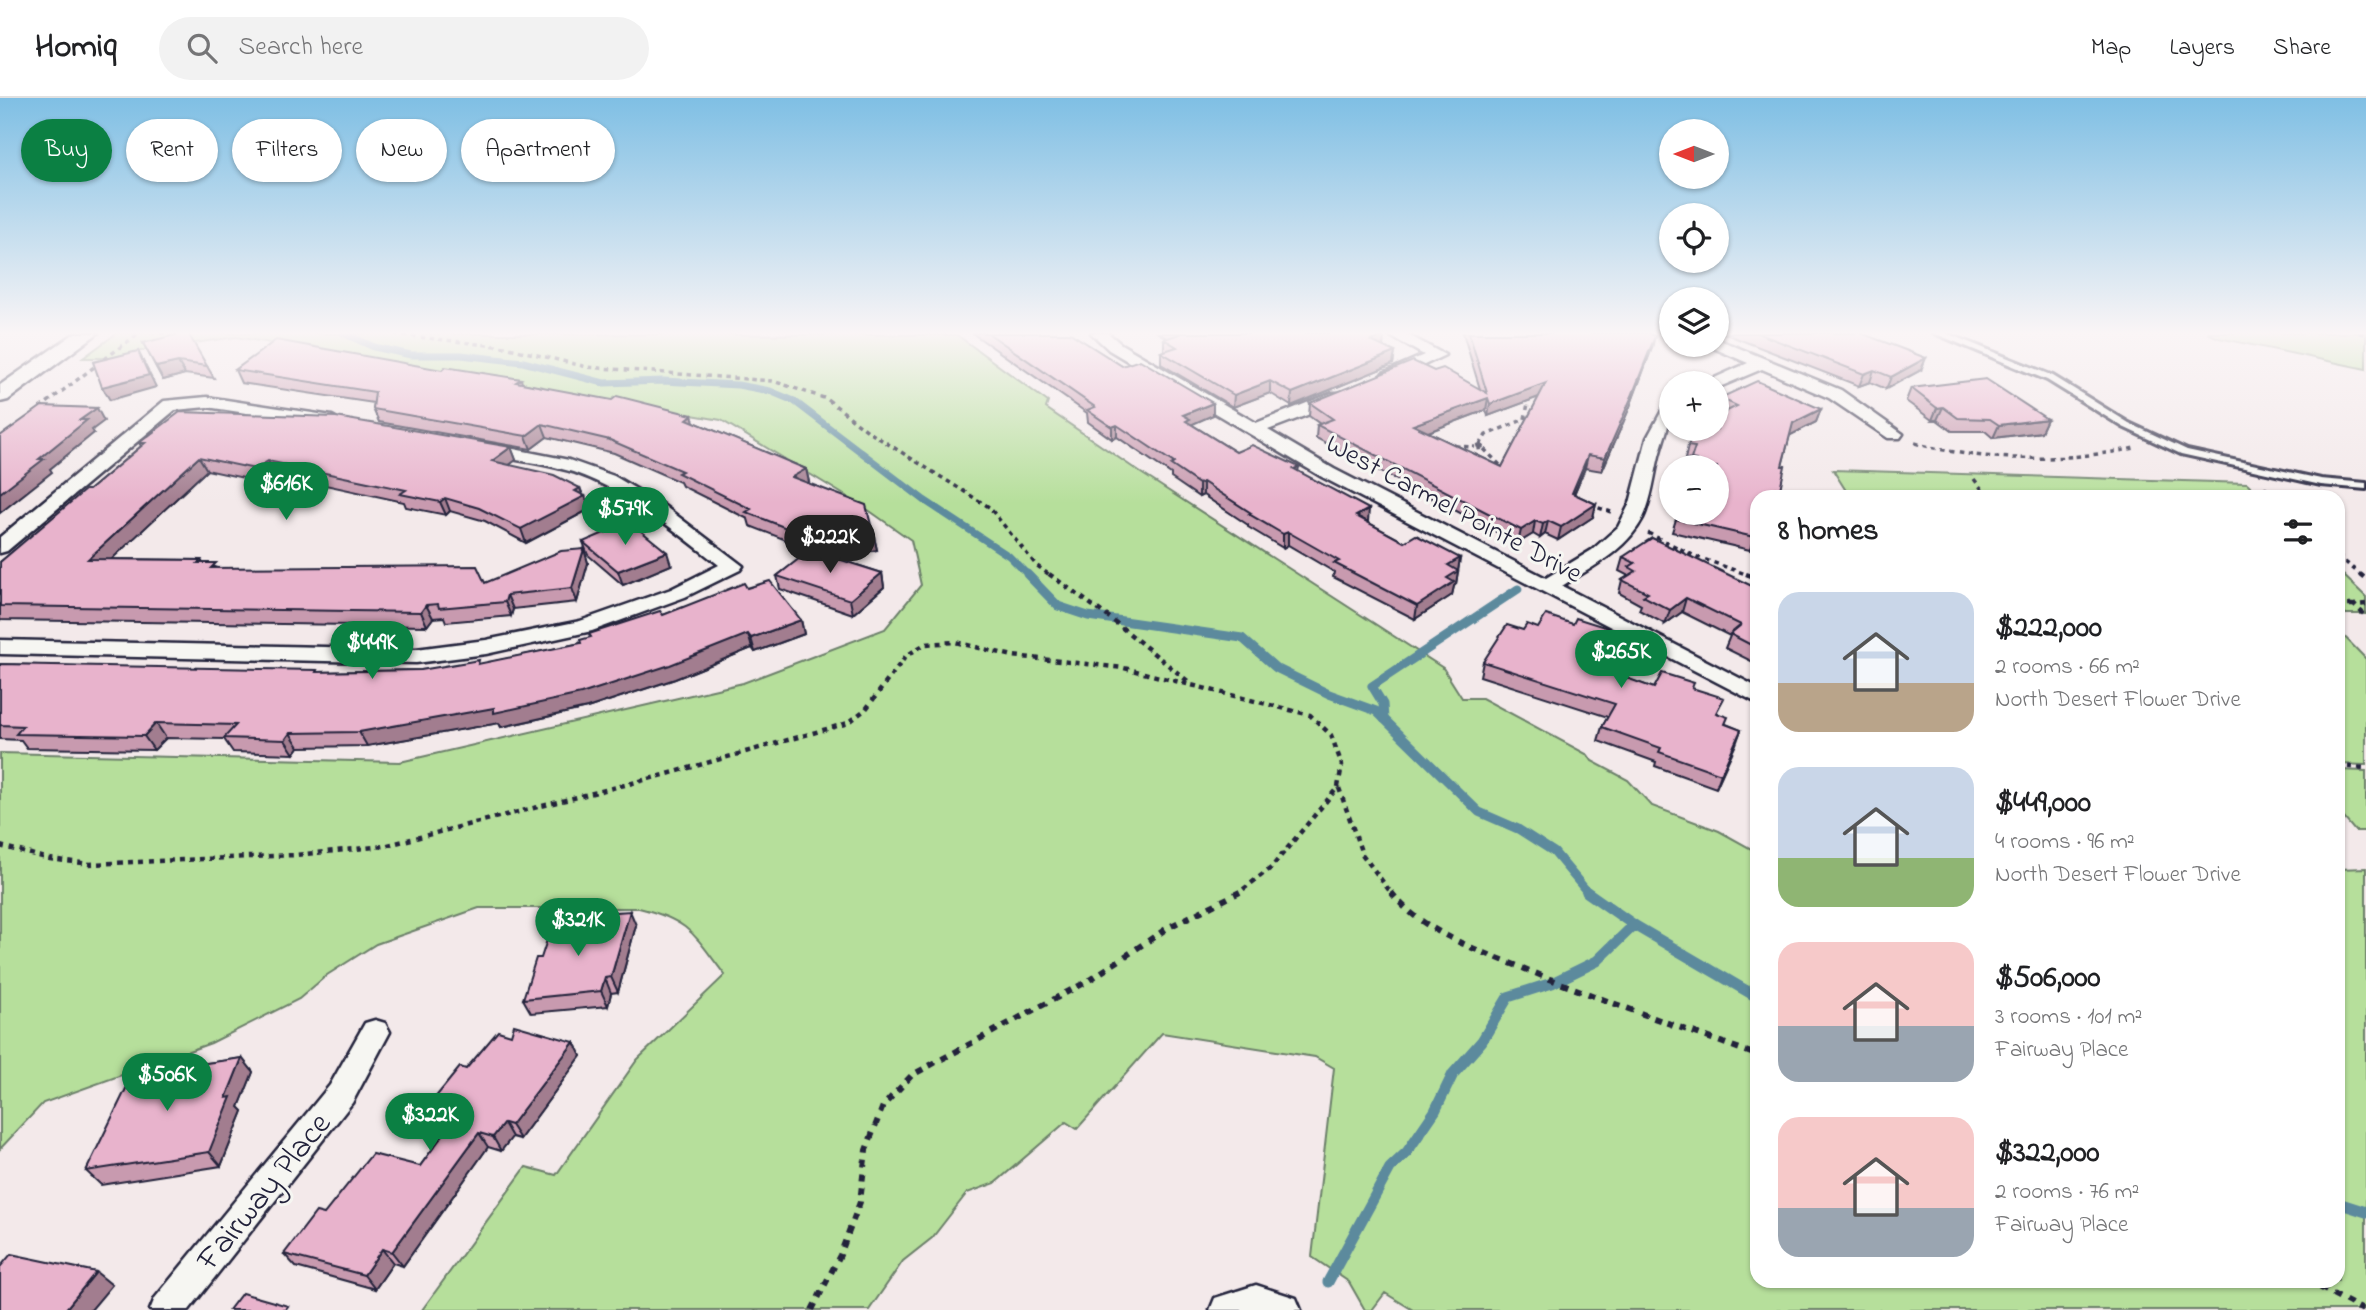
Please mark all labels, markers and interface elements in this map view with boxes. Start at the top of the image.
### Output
search box [159,17,649,80]
text: Homiq [35,24,117,72]
icon: search [183,29,221,67]
text: Search here [239,29,363,67]
text: Map [2091,31,2131,66]
text: Layers [2169,31,2235,66]
text: Share [2273,31,2331,66]
chip: Buy [21,119,112,182]
chip: Rent [126,119,218,182]
chip: Filters [232,119,342,182]
chip: New [356,119,447,182]
chip: Apartment [461,119,615,182]
north arrow [1659,119,1729,189]
map controls [1659,119,1729,525]
button: locate [1659,203,1729,273]
button: layers [1659,287,1729,357]
button: + [1659,371,1729,441]
street label: West Carmel Pointe Drive [1318,425,1589,595]
button: − [1659,455,1729,525]
pin: $616K [237,462,335,522]
text: $616K [260,468,312,501]
pin: $579K [576,488,674,547]
text: $579K [598,493,652,526]
text: 8 homes [1778,510,1879,554]
icon: filters [2279,513,2317,551]
pin: $222K [781,516,879,575]
text: $222K [800,521,860,554]
text: $222,000 [1995,607,2102,651]
icon: home [1834,620,1918,704]
pin: $449K [323,622,421,681]
text: $449K [347,627,397,660]
pin: $265K [1572,630,1670,690]
text: $265K [1591,636,1651,669]
text: 2 rooms · 66 m² [1995,651,2140,684]
text: North Desert Flower Drive [1995,684,2241,717]
text: $449,000 [1995,782,2091,826]
icon: home [1834,795,1918,879]
text: 4 rooms · 96 m² [1995,826,2135,859]
text: North Desert Flower Drive [1995,859,2241,892]
pin: $321K [529,898,627,958]
text: $321K [551,904,605,937]
text: $506,000 [1995,957,2101,1001]
icon: home [1834,970,1918,1054]
text: 3 rooms · 101 m² [1995,1001,2142,1034]
text: Fairway Place [1995,1034,2128,1067]
pin: $506K [118,1054,216,1113]
text: $506K [138,1059,196,1092]
pin: $322K [381,1094,479,1153]
text: $322K [401,1099,459,1132]
street label: Fairway Place [186,1103,344,1283]
text: $322,000 [1995,1132,2099,1176]
icon: home [1834,1145,1918,1229]
text: 2 rooms · 76 m² [1995,1176,2139,1209]
text: Fairway Place [1995,1209,2128,1242]

